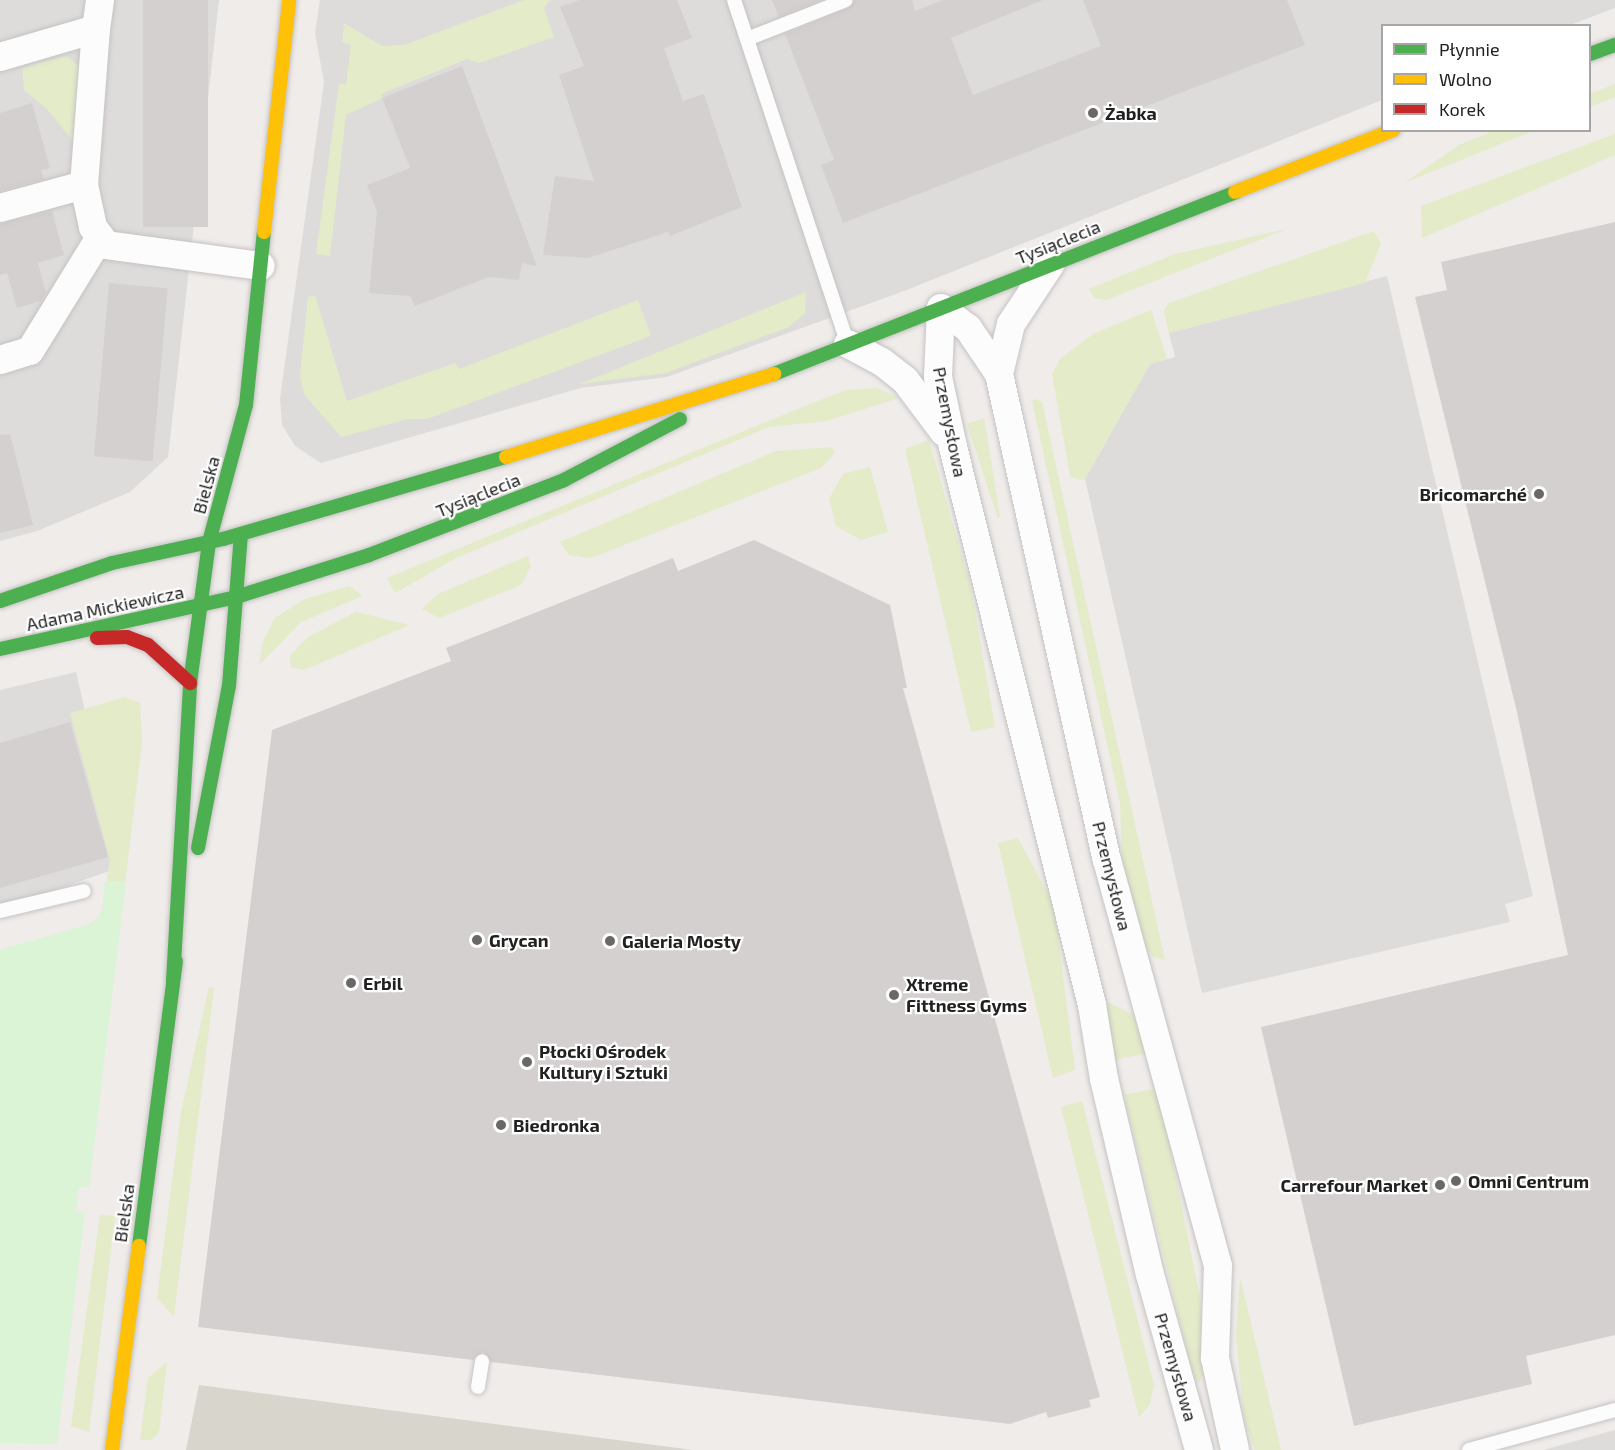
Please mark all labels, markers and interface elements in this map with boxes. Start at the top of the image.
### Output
legend [1381,24,1591,132]
text: Płynnie [1439,38,1500,60]
text: Wolno [1439,68,1492,90]
text: Korek [1439,98,1485,120]
place label: Żabka [1105,102,1157,124]
marker: Żabka [1086,106,1100,120]
street label: Tysiąclecia [1013,215,1103,269]
street label: Przemysłowa [929,365,971,479]
street label: Bielska [188,454,224,516]
street label: Tysiąclecia [433,468,523,522]
place label: Bricomarché [1419,483,1527,505]
marker: Bricomarché [1532,487,1546,501]
street label: Adama Mickiewicza [24,581,186,635]
street label: Przemysłowa [1088,819,1136,933]
place label: Grycan [489,929,549,951]
place label: Galeria Mosty [622,930,741,952]
marker: Grycan [470,933,484,947]
marker: Galeria Mosty [603,934,617,948]
place label: Erbil [363,972,403,994]
place label: Xtreme Fittness Gyms [906,974,1027,1016]
marker: Erbil [344,976,358,990]
marker: Xtreme Fittness Gyms [887,988,901,1002]
place label: Płocki Ośrodek Kultury i Sztuki [539,1041,668,1084]
marker: Płocki Ośrodek Kultury i Sztuki [520,1055,534,1069]
place label: Biedronka [513,1114,600,1136]
marker: Biedronka [494,1118,508,1132]
place label: Omni Centrum [1468,1170,1589,1192]
place label: Carrefour Market [1280,1174,1428,1196]
marker: Omni Centrum [1449,1174,1463,1188]
marker: Carrefour Market [1433,1178,1447,1192]
street label: Bielska [109,1182,139,1244]
street label: Przemysłowa [1150,1310,1202,1424]

